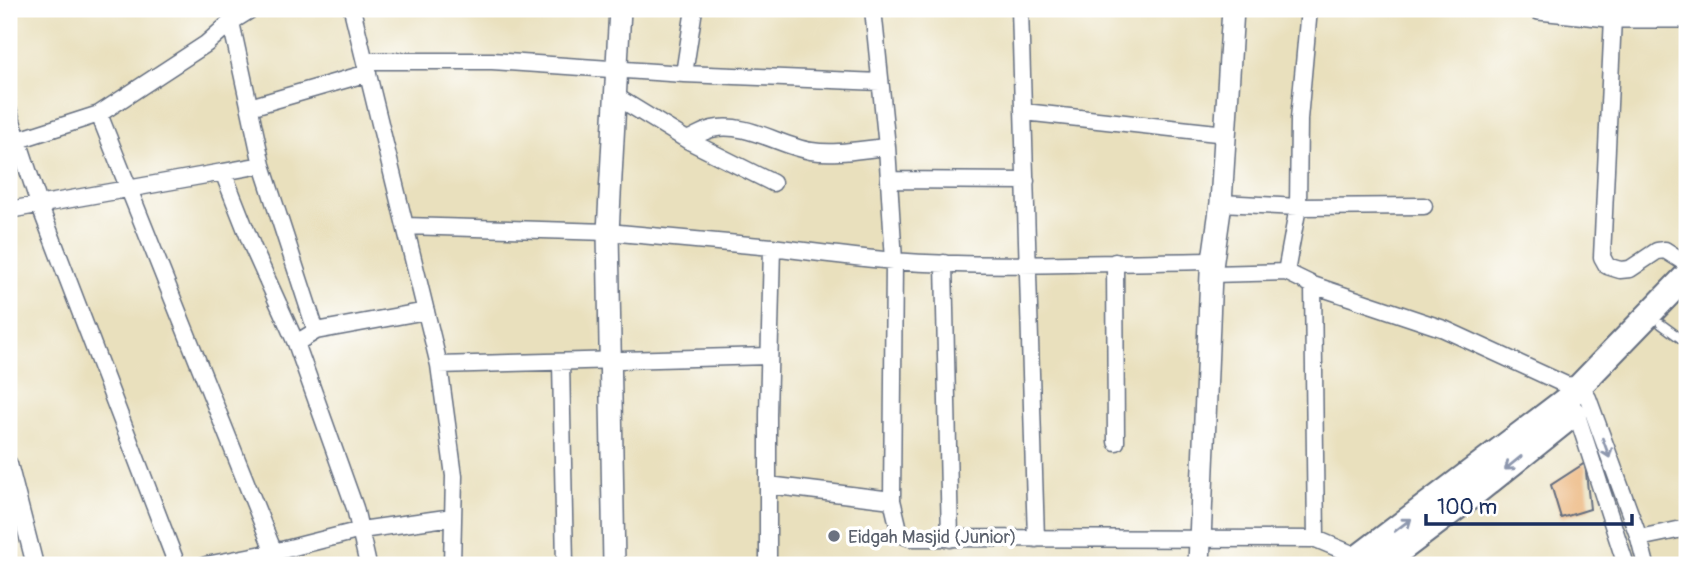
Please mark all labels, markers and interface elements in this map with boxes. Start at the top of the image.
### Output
one-way arrow [1601,437,1613,459]
one-way arrow [1504,455,1522,470]
scale bar [1426,483,1633,527]
text: 100 m [1437,494,1497,521]
one-way arrow [1393,517,1412,532]
place label: Eidgah Masjid (Junior) [848,525,1017,549]
marker: Eidgah Masjid (Junior) [826,528,842,544]

